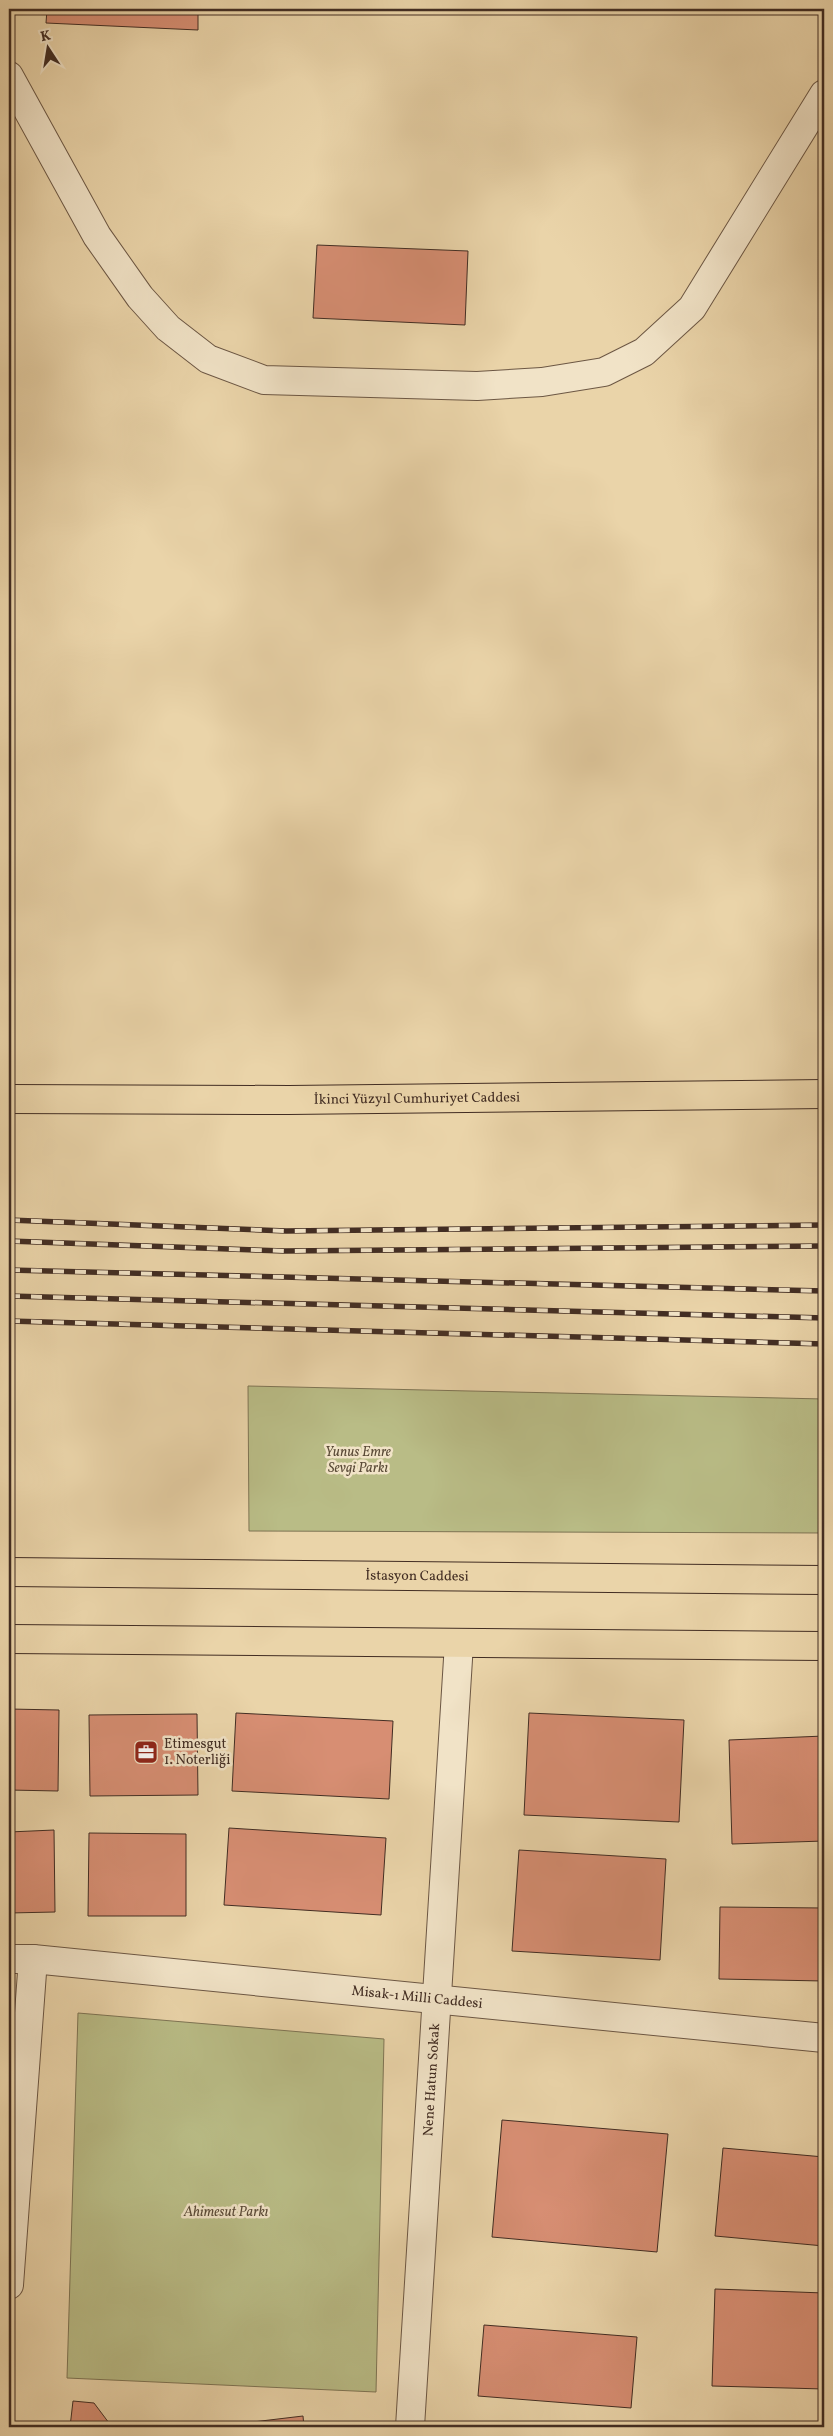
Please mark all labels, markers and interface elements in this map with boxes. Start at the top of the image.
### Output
north arrow [22,22,72,72]
text: K [39,26,53,47]
street label: İkinci Yüzyıl Cumhuriyet Caddesi [314,1088,520,1109]
park label: Yunus Emre Sevgi Parkı [325,1443,391,1478]
street label: İstasyon Caddesi [365,1566,469,1586]
place label: Etimesgut 1. Noterliği [164,1735,230,1770]
office icon: Etimesgut 1. Noterliği [133,1739,159,1765]
street label: Misak-ı Milli Caddesi [351,1981,484,2013]
street label: Nene Hatun Sokak [419,2022,445,2137]
park label: Ahimesut Parkı [183,2203,268,2222]

